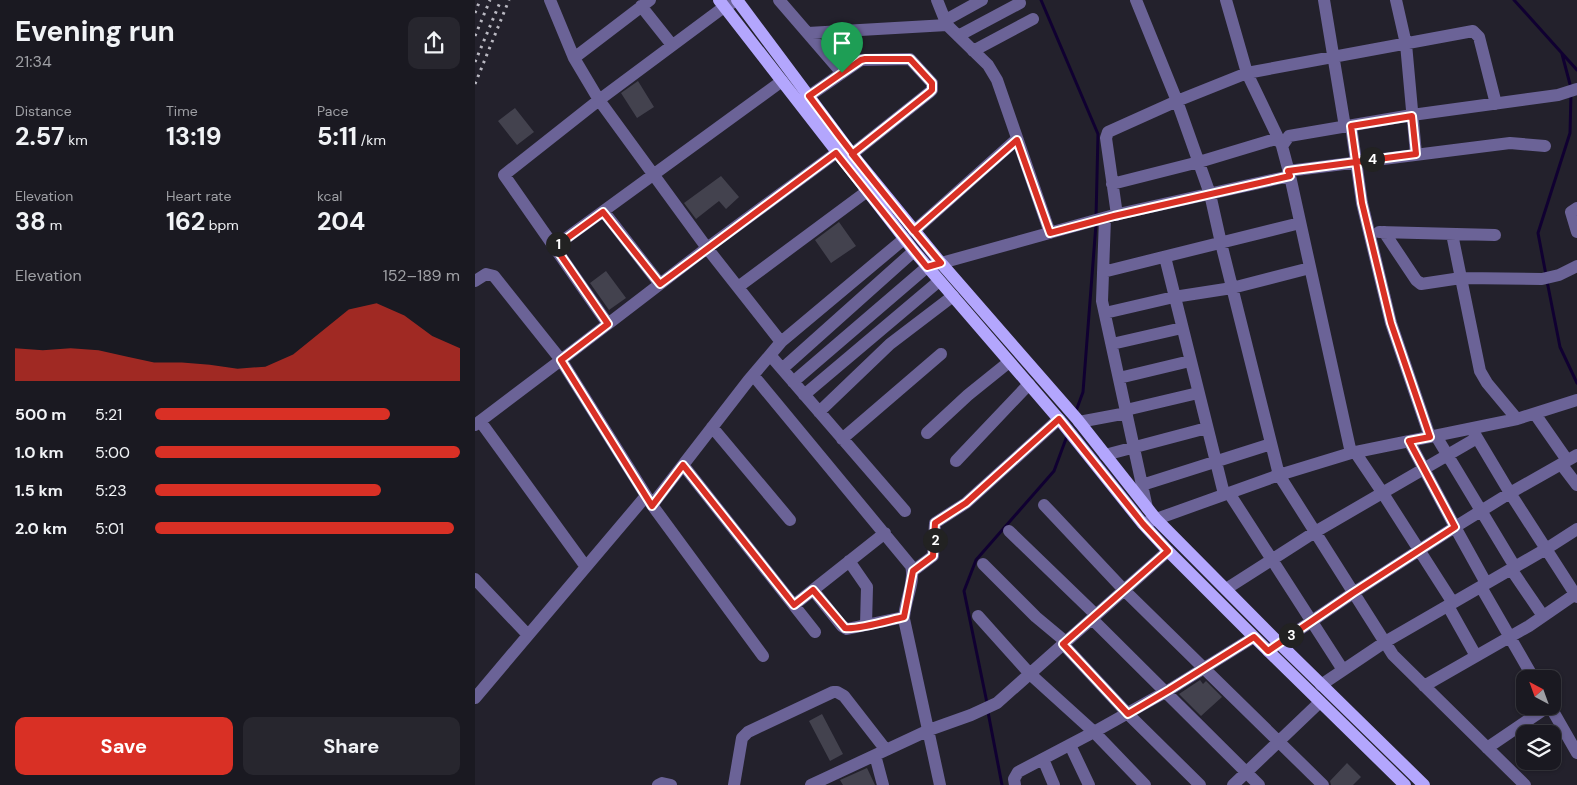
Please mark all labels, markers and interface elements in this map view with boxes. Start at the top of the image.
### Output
text: Evening run [15,13,175,50]
button: share [408,17,460,69]
pin [821,22,863,73]
icon: arrive [828,29,856,57]
text: 21:34 [15,51,52,72]
text: Distance [15,102,72,120]
text: Time [166,102,198,120]
text: Pace [317,102,348,120]
text: 2.57 [15,120,65,153]
text: 13:19 [166,120,222,153]
text: 5:11 [317,120,357,153]
text: km [65,131,88,149]
text: /km [357,131,386,149]
pin: 4 [1359,146,1385,172]
text: 4 [1368,150,1377,168]
text: Elevation [15,187,73,205]
text: Heart rate [166,187,231,205]
text: kcal [317,187,342,205]
text: 38 [15,205,46,238]
text: 162 [166,205,205,238]
text: 204 [317,205,365,238]
text: m [46,216,62,234]
text: bpm [205,216,239,234]
pin: 1 [545,232,571,256]
text: 1 [556,235,561,253]
text: Elevation [15,265,82,286]
text: 152–189 m [383,265,460,286]
text: 500 m [15,404,66,425]
text: 5:21 [95,404,122,425]
text: 1.0 km [15,442,64,463]
text: 5:00 [95,442,130,463]
text: 1.5 km [15,480,63,501]
text: 5:23 [95,480,127,501]
text: 2.0 km [15,518,67,539]
text: 5:01 [95,518,124,539]
pin: 2 [923,528,947,552]
text: 2 [931,531,940,549]
pin: 3 [1279,622,1303,648]
text: 3 [1287,626,1296,644]
north arrow [1516,670,1561,715]
map controls [1516,670,1561,770]
button: Save [15,717,233,775]
button: Share [243,717,460,775]
button: layers [1516,725,1561,770]

